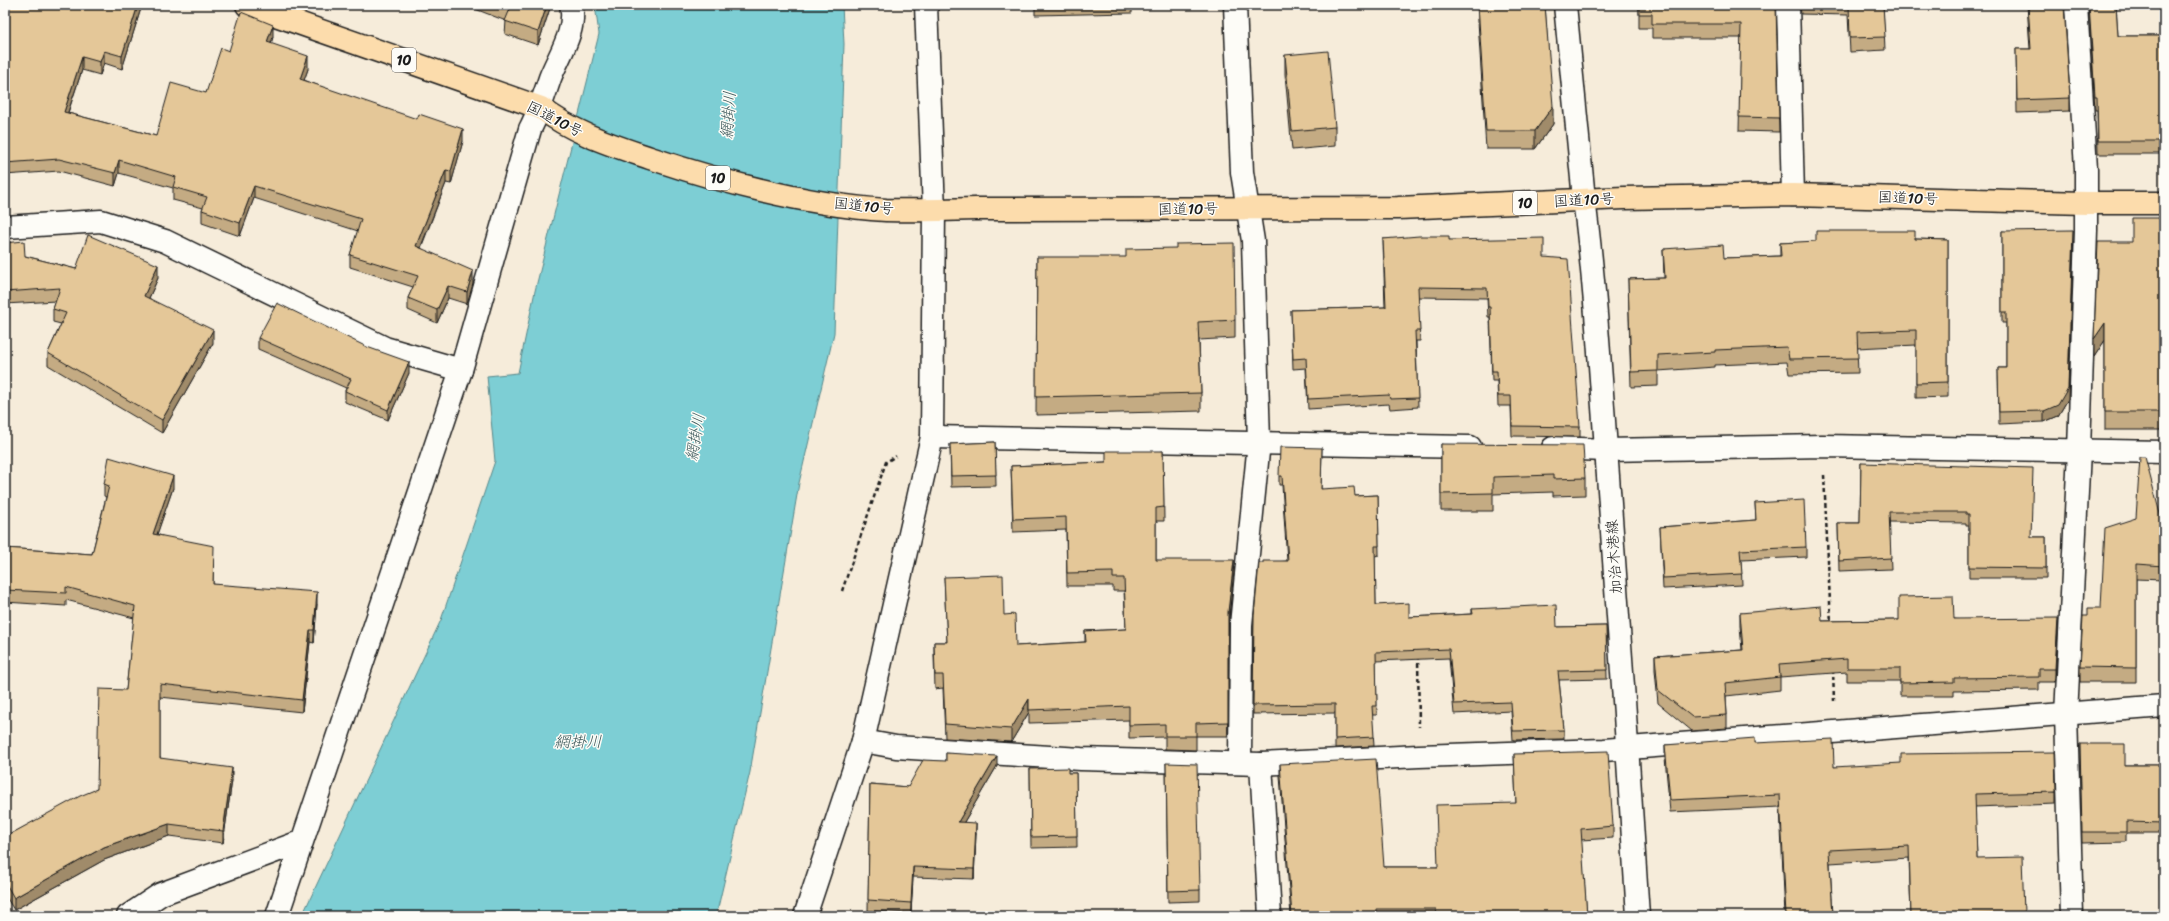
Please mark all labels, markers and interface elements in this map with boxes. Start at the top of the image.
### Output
road number: 10 [392,48,416,72]
water label: 網掛川 [712,90,744,140]
street label: 国道10号 [522,94,588,144]
road number: 10 [706,166,730,190]
street label: 国道10号 [1877,184,1939,212]
street label: 国道10号 [1553,185,1615,215]
street label: 国道10号 [832,190,896,222]
road number: 10 [1513,191,1537,215]
street label: 国道10号 [1157,195,1219,223]
water label: 網掛川 [677,411,713,463]
street label: 加治木港線 [1598,519,1630,595]
water label: 網掛川 [554,727,602,756]

